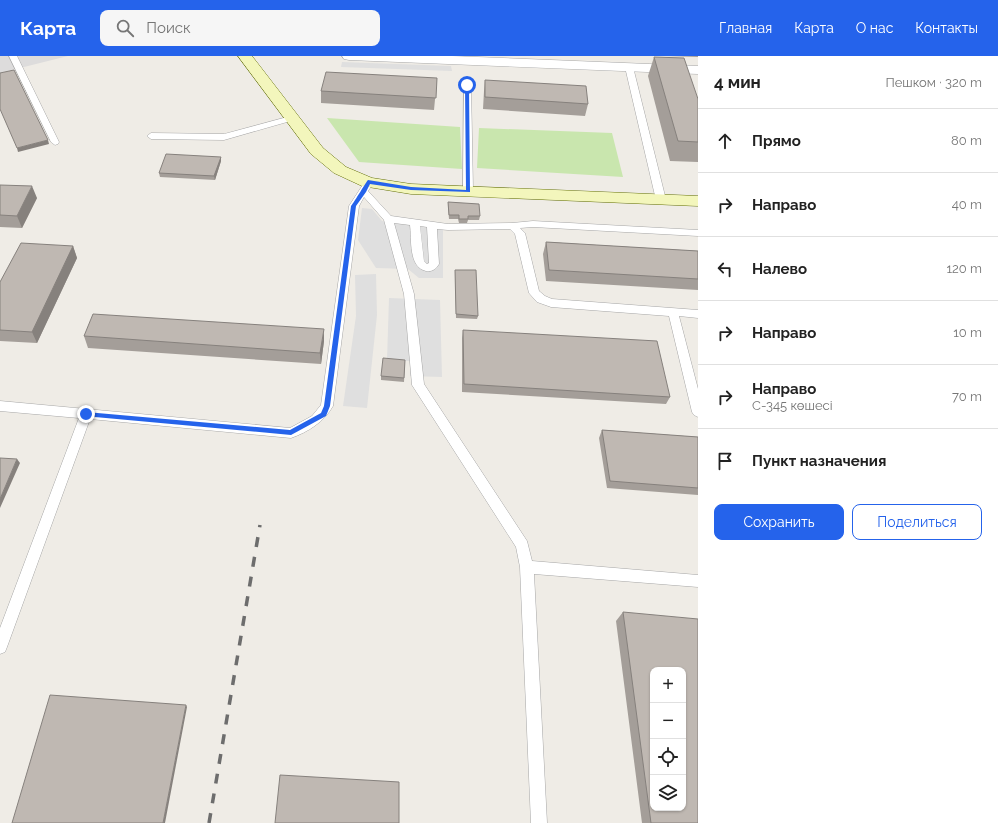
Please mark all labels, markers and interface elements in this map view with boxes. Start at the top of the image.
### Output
search box [100,10,380,46]
text: Карта [20,17,76,39]
icon: search [114,17,136,39]
text: Поиск [146,19,191,37]
text: Главная [719,20,772,36]
text: Карта [794,20,834,36]
text: О нас [856,20,893,36]
text: Контакты [915,20,978,36]
text: 4 мин [714,72,761,92]
text: Пешком · 320 m [885,75,982,90]
route start [458,76,476,94]
icon: ahead [714,130,736,152]
text: Прямо [752,132,801,150]
text: 80 m [951,133,982,148]
icon: right [714,194,736,216]
text: Направо [752,196,816,214]
text: 40 m [952,197,982,212]
icon: left [714,258,736,280]
text: Налево [752,260,807,278]
text: 120 m [946,261,982,276]
icon: right [714,322,736,344]
text: Направо [752,324,816,342]
text: 10 m [953,325,982,340]
text: Направо [752,380,816,398]
icon: right [714,386,736,408]
text: 70 m [952,389,982,404]
text: С-345 көшесі [752,398,833,413]
route end [77,405,95,423]
icon: arrive [714,450,736,472]
text: Пункт назначения [752,452,886,470]
button: Сохранить [714,504,844,540]
button: Поделиться [852,504,982,540]
map controls [650,667,686,811]
button: + [650,667,686,703]
button: − [650,703,686,739]
button: locate [650,739,686,775]
button: layers [650,775,686,811]

